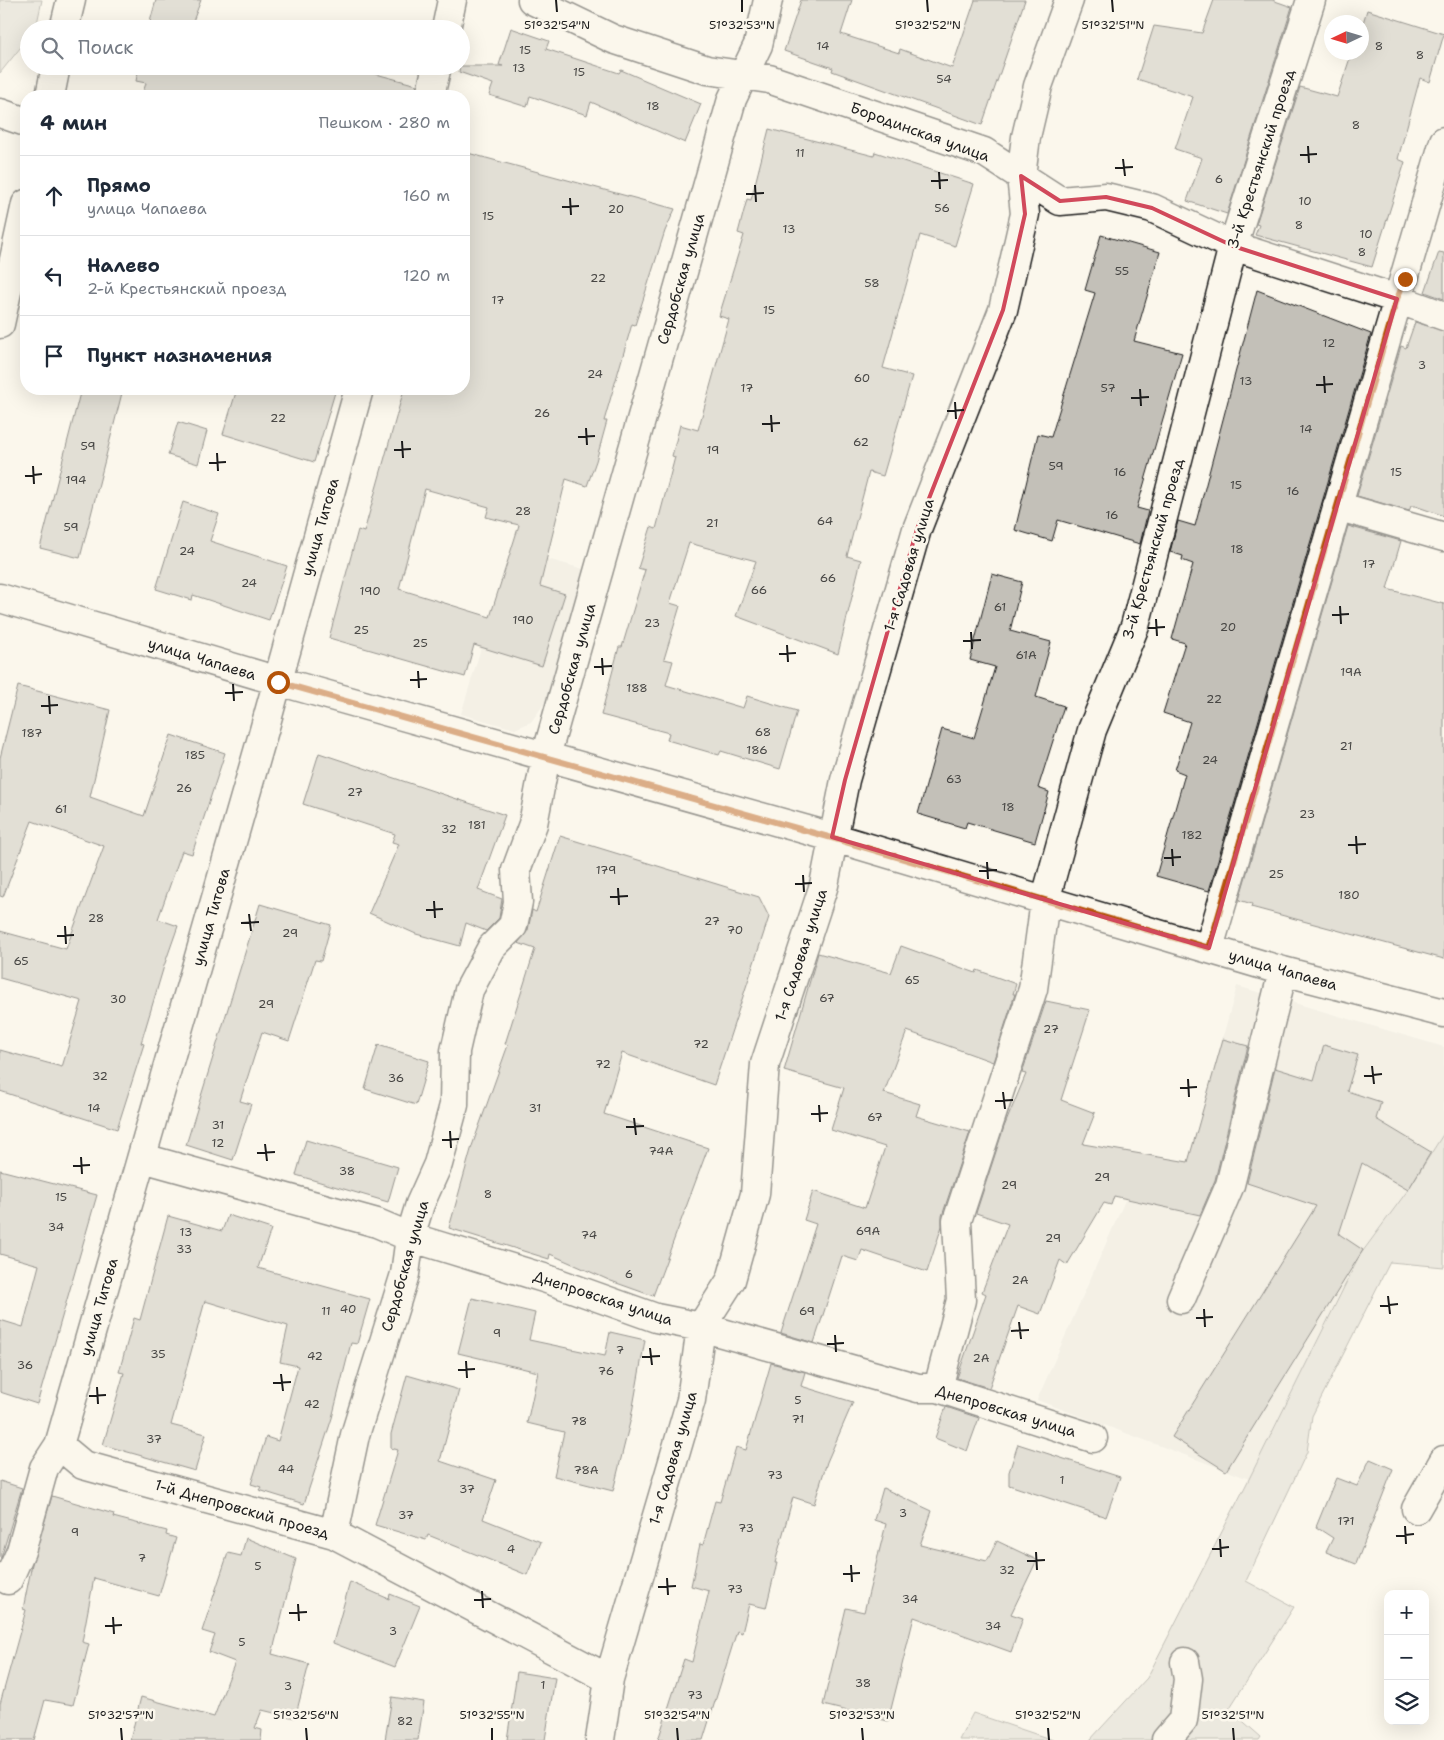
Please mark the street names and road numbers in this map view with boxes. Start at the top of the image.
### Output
street label: 3-й Крестьянский проезд [1222,66,1300,251]
street label: Бородинская улица [848,98,993,167]
street label: Сердобская улица [653,210,710,347]
street label: 3-й Крестьянский проезд [1118,456,1189,642]
street label: улица Титова [296,475,344,578]
street label: 1-я Садовая улица [879,495,939,634]
street label: Сердобская улица [544,600,601,737]
street label: улица Чапаева [145,633,259,685]
street label: улица Титова [187,865,235,968]
street label: 1-я Садовая улица [770,886,832,1024]
street label: улица Чапаева [1226,945,1340,995]
street label: Сердобская улица [377,1197,434,1334]
street label: улица Титова [75,1255,123,1358]
street label: Днепровская улица [531,1266,676,1330]
street label: Днепровская улица [933,1380,1079,1442]
street label: 1-я Садовая улица [644,1388,702,1527]
street label: 1-й Днепровский проезд [152,1474,332,1544]

